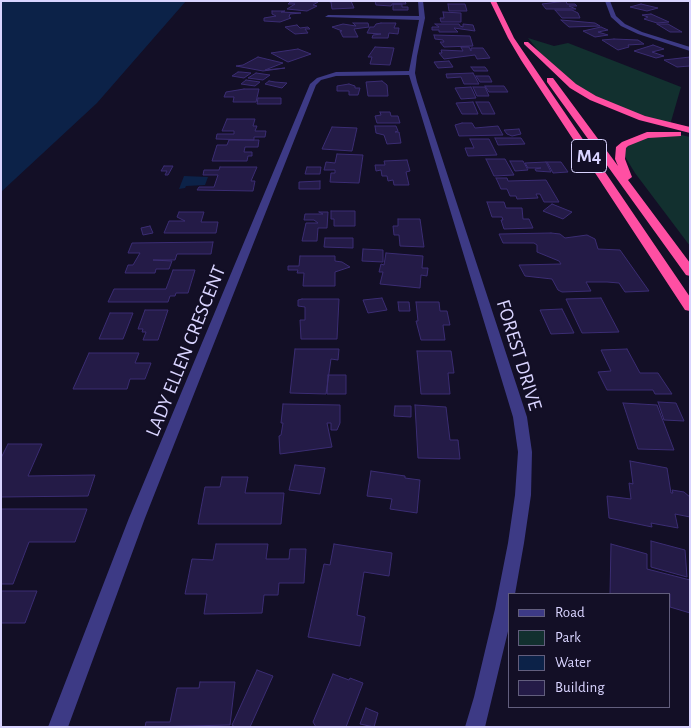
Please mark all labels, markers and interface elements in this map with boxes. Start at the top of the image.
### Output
road number: M4 [572,140,606,172]
street label: LADY ELLEN CRESCENT [141,262,231,440]
street label: FOREST DRIVE [491,297,547,413]
legend [508,593,671,708]
text: Road [555,605,585,620]
text: Park [555,630,581,645]
text: Water [555,655,591,670]
text: Building [555,680,605,695]

